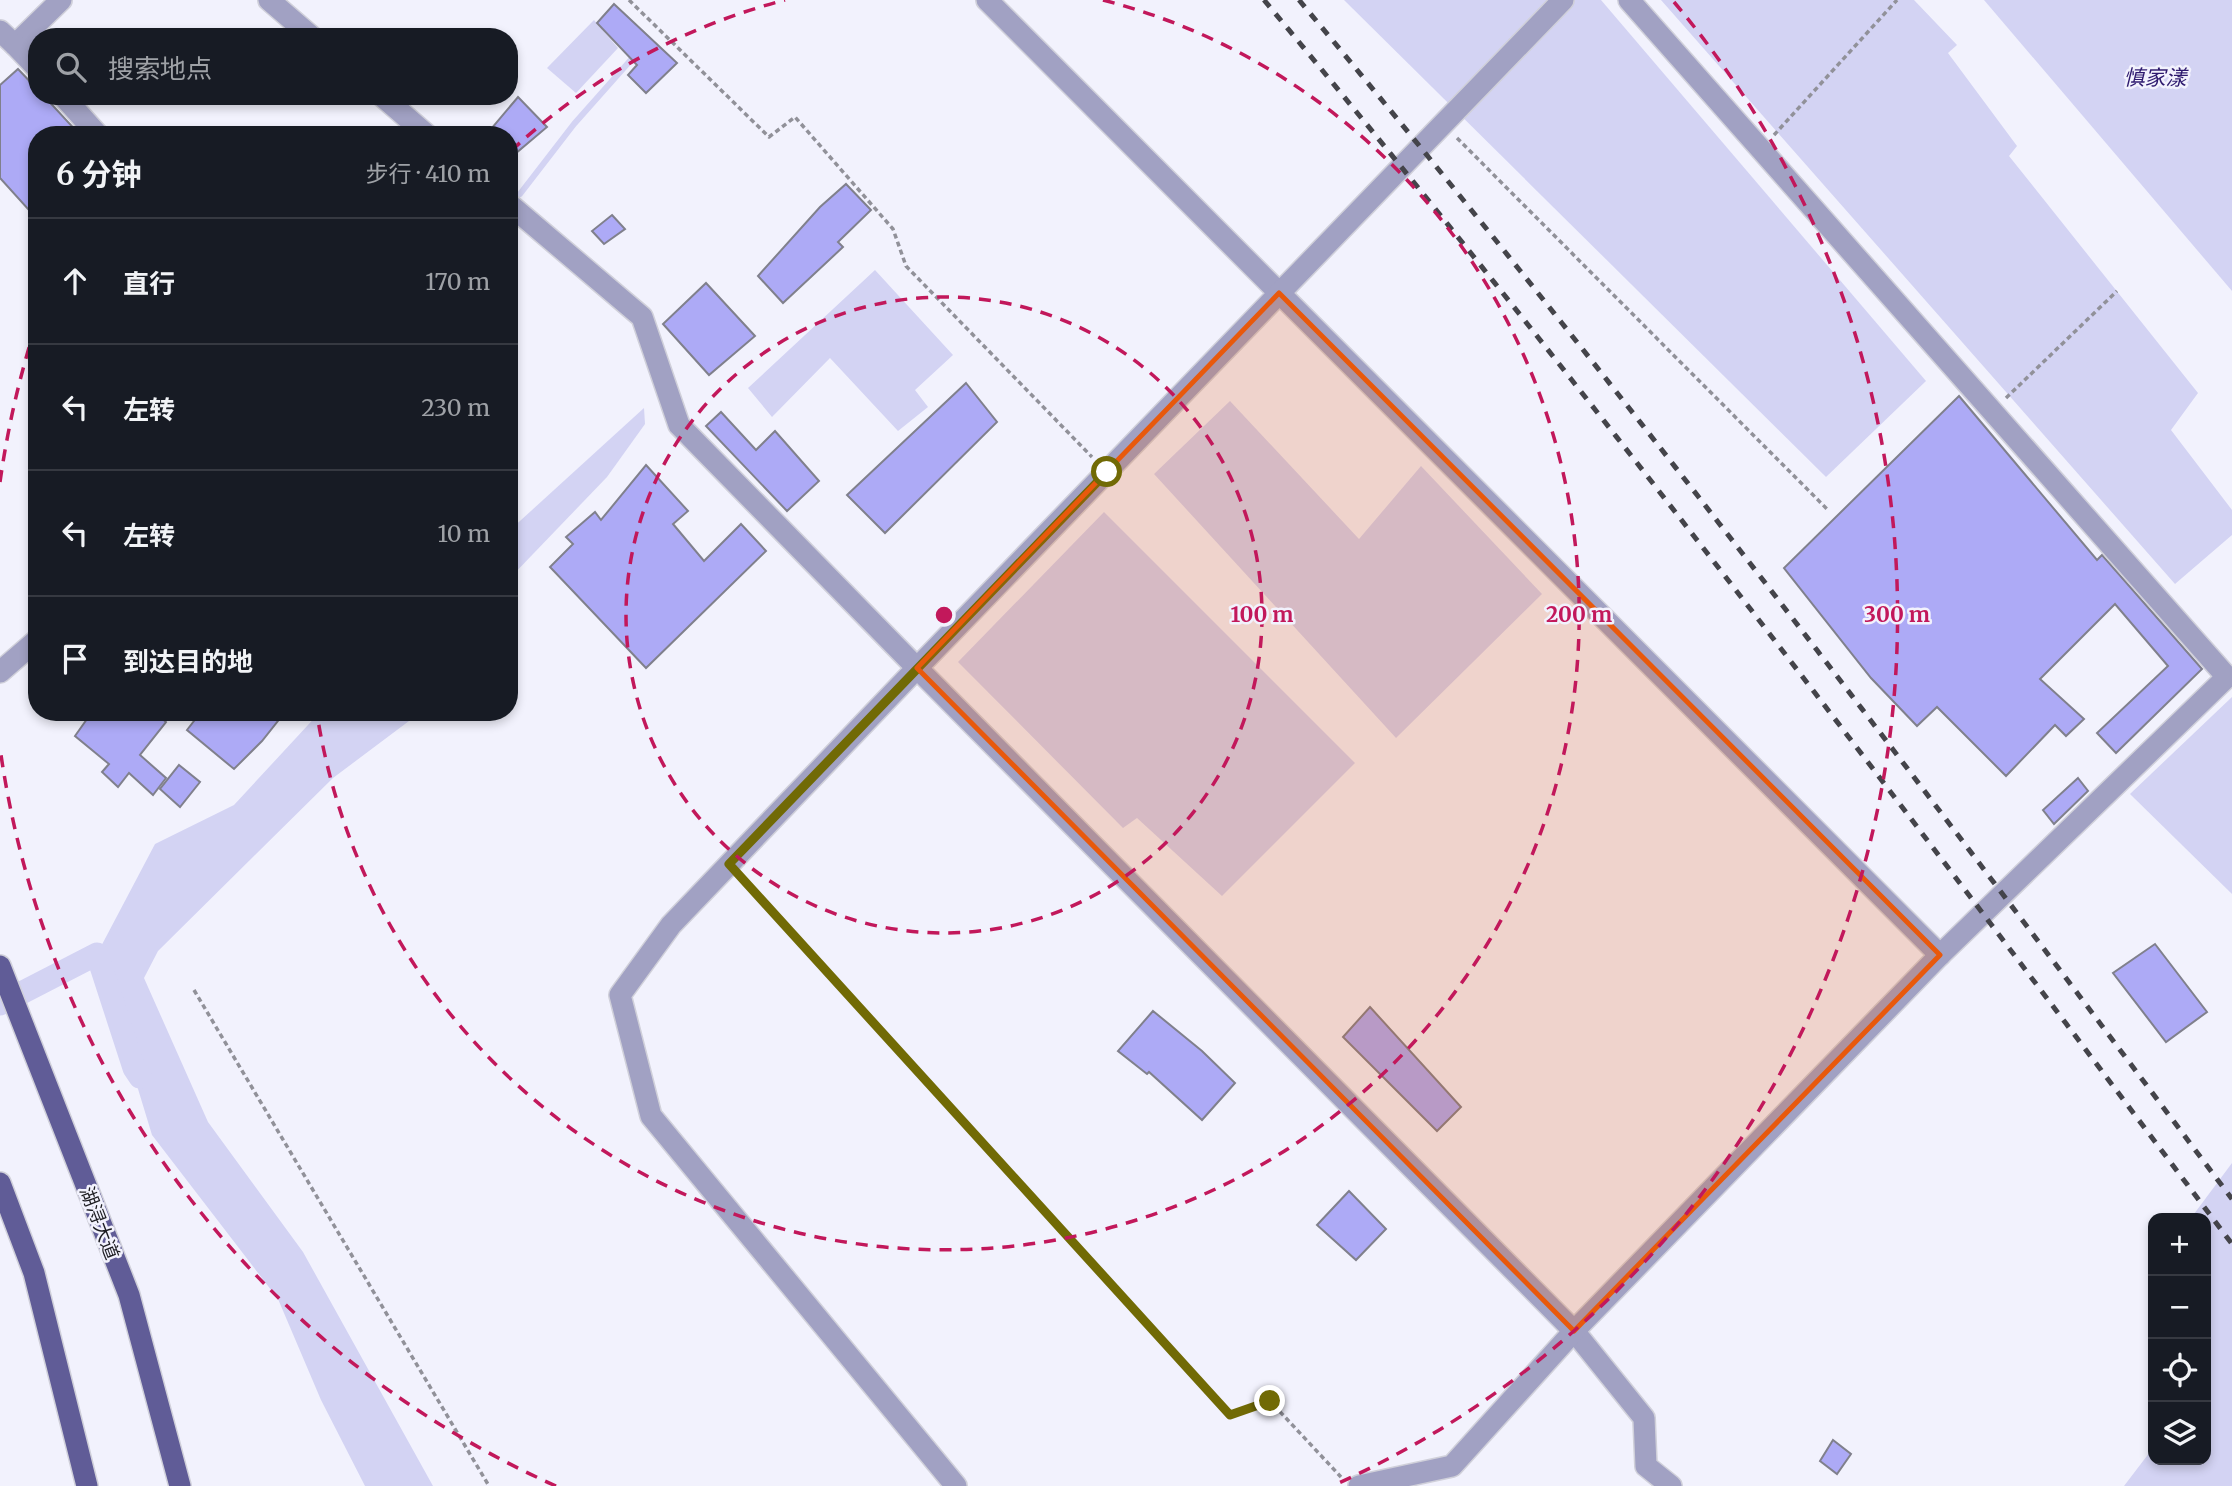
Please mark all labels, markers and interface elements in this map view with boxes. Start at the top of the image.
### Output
search box [28,28,518,105]
icon: search [52,48,90,86]
text: 搜索地点 [108,52,212,85]
water label: 慎家漾 [2124,64,2189,91]
text: 6 分钟 [56,155,142,193]
text: 步行 · 410 m [365,159,490,188]
icon: ahead [56,262,94,300]
text: 直行 [123,267,175,300]
text: 170 m [425,267,490,296]
icon: left [56,388,94,426]
text: 左转 [123,393,175,426]
text: 230 m [421,393,490,422]
route start [1091,456,1122,487]
icon: left [56,514,94,552]
text: 左转 [123,519,175,552]
text: 10 m [437,519,490,548]
text: 100 m [1231,601,1293,628]
text: 200 m [1546,601,1612,628]
text: 300 m [1864,601,1930,628]
centre of rings [932,603,956,627]
icon: arrive [56,640,94,678]
text: 到达目的地 [123,645,253,678]
street label: 湖浔大道 [75,1183,125,1263]
map controls [2148,1213,2211,1465]
button: + [2148,1213,2211,1276]
button: − [2148,1276,2211,1339]
button: locate [2148,1339,2211,1402]
route end [1254,1385,1285,1416]
button: layers [2148,1402,2211,1465]

